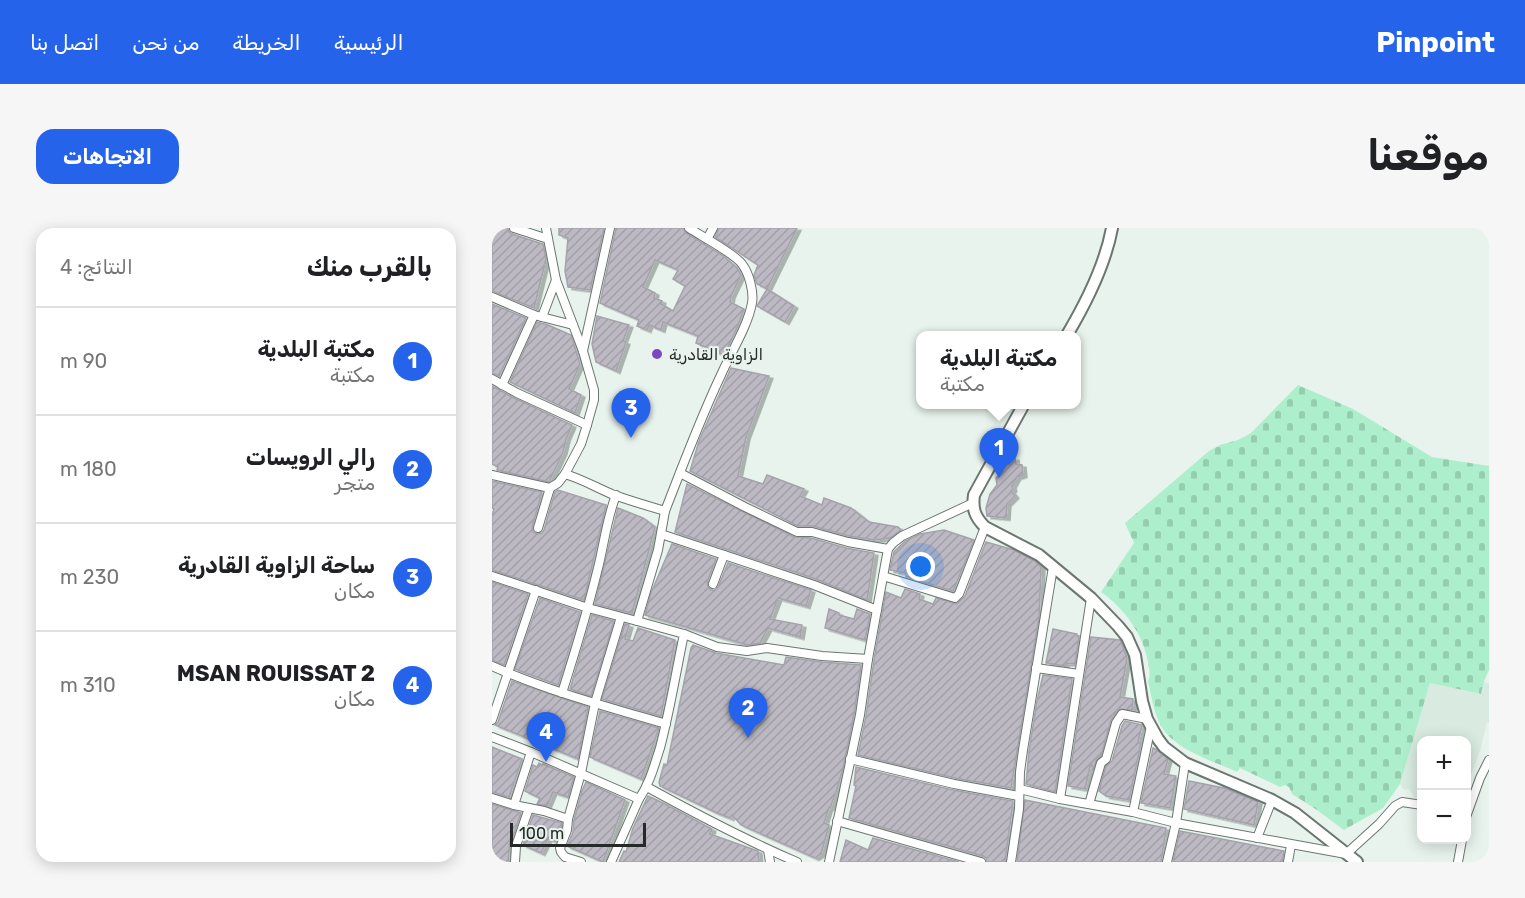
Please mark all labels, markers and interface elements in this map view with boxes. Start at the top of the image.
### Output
text: Pinpoint [1376,26,1495,59]
text: اتصل بنا [30,30,99,55]
text: من نحن [132,30,199,55]
text: الخريطة [232,30,301,55]
text: الرئيسية [334,30,404,55]
button: الاتجاهات [36,129,179,184]
text: موقعنا [1367,131,1489,181]
text: بالقرب منك [307,252,432,283]
text: النتائج: 4 [60,255,133,279]
popup [916,331,1081,409]
text: مكتبة البلدية [257,336,375,363]
place label: الزاوية القادرية [669,345,763,365]
text: مكتبة البلدية [940,345,1057,372]
marker: الزاوية القادرية [650,347,664,361]
text: 90 m [60,349,107,373]
text: 1 [408,349,417,373]
text: مكتبة [330,363,375,387]
text: مكتبة [940,372,985,396]
pin: 3 [612,388,650,438]
pin: 1 [980,428,1018,478]
text: رالي الرويسات [246,444,375,471]
text: 180 m [60,457,117,481]
text: 2 [406,457,419,481]
text: متجر [335,471,375,495]
text: ساحة الزاوية القادرية [178,552,375,579]
your location [906,552,935,581]
text: 230 m [60,565,119,589]
text: 3 [406,565,419,589]
text: مكان [334,579,375,603]
text: MSAN ROUISSAT 2 [177,660,375,687]
text: 310 m [60,673,116,697]
text: 4 [406,673,419,697]
text: مكان [334,687,375,711]
pin: 2 [728,688,768,738]
pin: 4 [526,712,566,762]
map controls [1417,736,1471,844]
button: + [1417,736,1471,790]
button: − [1417,790,1471,844]
scale bar [510,820,646,848]
text: 100 m [519,824,564,843]

